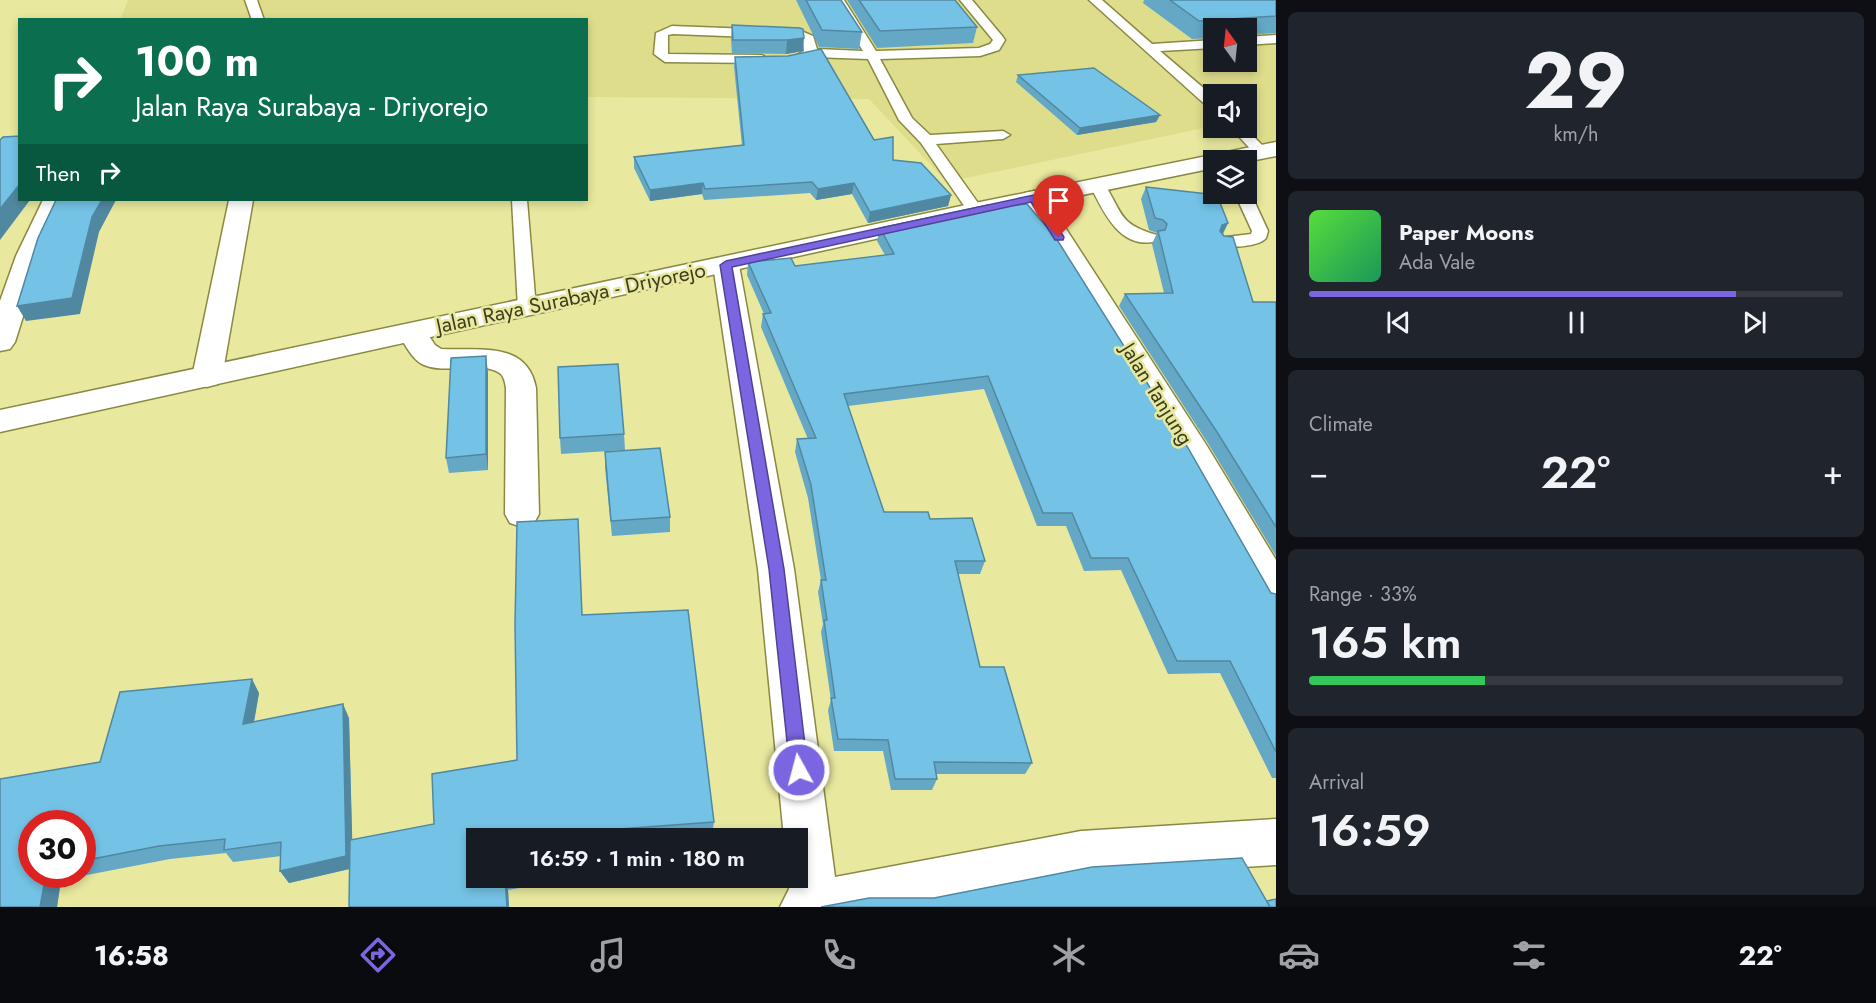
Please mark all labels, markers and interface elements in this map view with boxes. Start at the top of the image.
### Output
north arrow [1203,18,1257,72]
map controls [1203,18,1257,204]
text: 29 [1524,25,1628,137]
text: 100 m [135,31,259,92]
icon: right [36,42,114,120]
button: sound [1203,84,1257,138]
text: Jalan Raya Surabaya - Driyorejo [135,87,488,126]
text: km/h [1553,120,1599,149]
button: layers [1203,150,1257,204]
icon: right [93,156,126,189]
text: Then [36,157,81,189]
pin [1033,175,1084,237]
icon: arrive [1042,184,1075,217]
text: Paper Moons [1399,216,1534,248]
text: Ada Vale [1399,248,1475,277]
street label: Jalan Raya Surabaya - Driyorejo [431,255,708,342]
icon: previous [1382,306,1415,339]
icon: pause [1560,306,1593,339]
icon: next [1738,306,1771,339]
street label: Jalan Tanjung [1112,335,1200,451]
text: Climate [1309,410,1373,439]
text: 22° [1541,440,1610,505]
text: − [1309,449,1328,496]
text: + [1823,449,1843,496]
text: Range · 33% [1309,580,1417,609]
text: 165 km [1309,610,1462,675]
position arrow [767,738,831,802]
text: Arrival [1309,768,1364,797]
text: 16:59 [1309,798,1431,863]
speed limit sign: 30 [18,810,96,888]
text: 16:59 · 1 min · 180 m [529,842,745,874]
icon: directions [357,934,399,976]
icon: music [587,934,629,976]
icon: phone [818,934,860,976]
icon: climate [1048,934,1090,976]
icon: car [1278,934,1320,976]
icon: filters [1508,934,1550,976]
text: 16:58 [94,936,169,975]
text: 22° [1738,936,1782,975]

